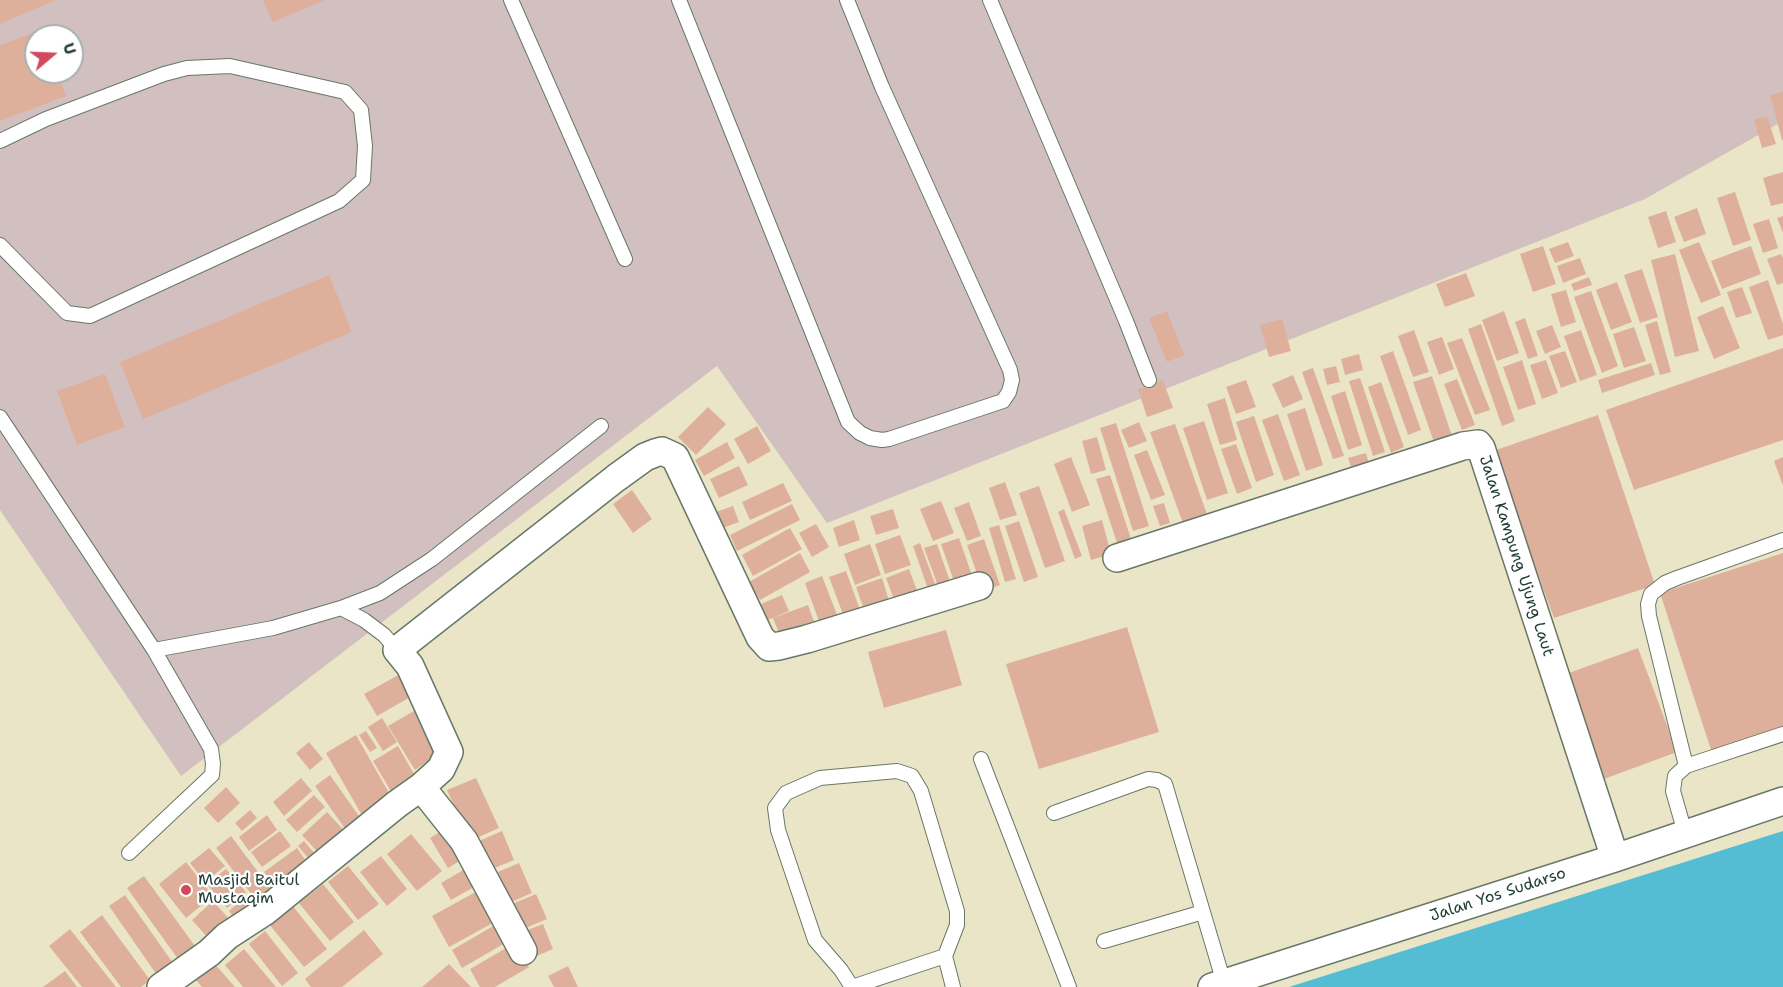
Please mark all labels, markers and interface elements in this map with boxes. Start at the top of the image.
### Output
north arrow [24,24,84,84]
text: U [58,40,81,57]
street label: Jalan Kampung Ujung Laut [1474,453,1558,659]
street label: Jalan Yos Sudarso [1427,864,1569,926]
place label: Masjid Baitul Mustaqim [198,871,299,909]
marker: Masjid Baitul Mustaqim [179,883,193,897]

